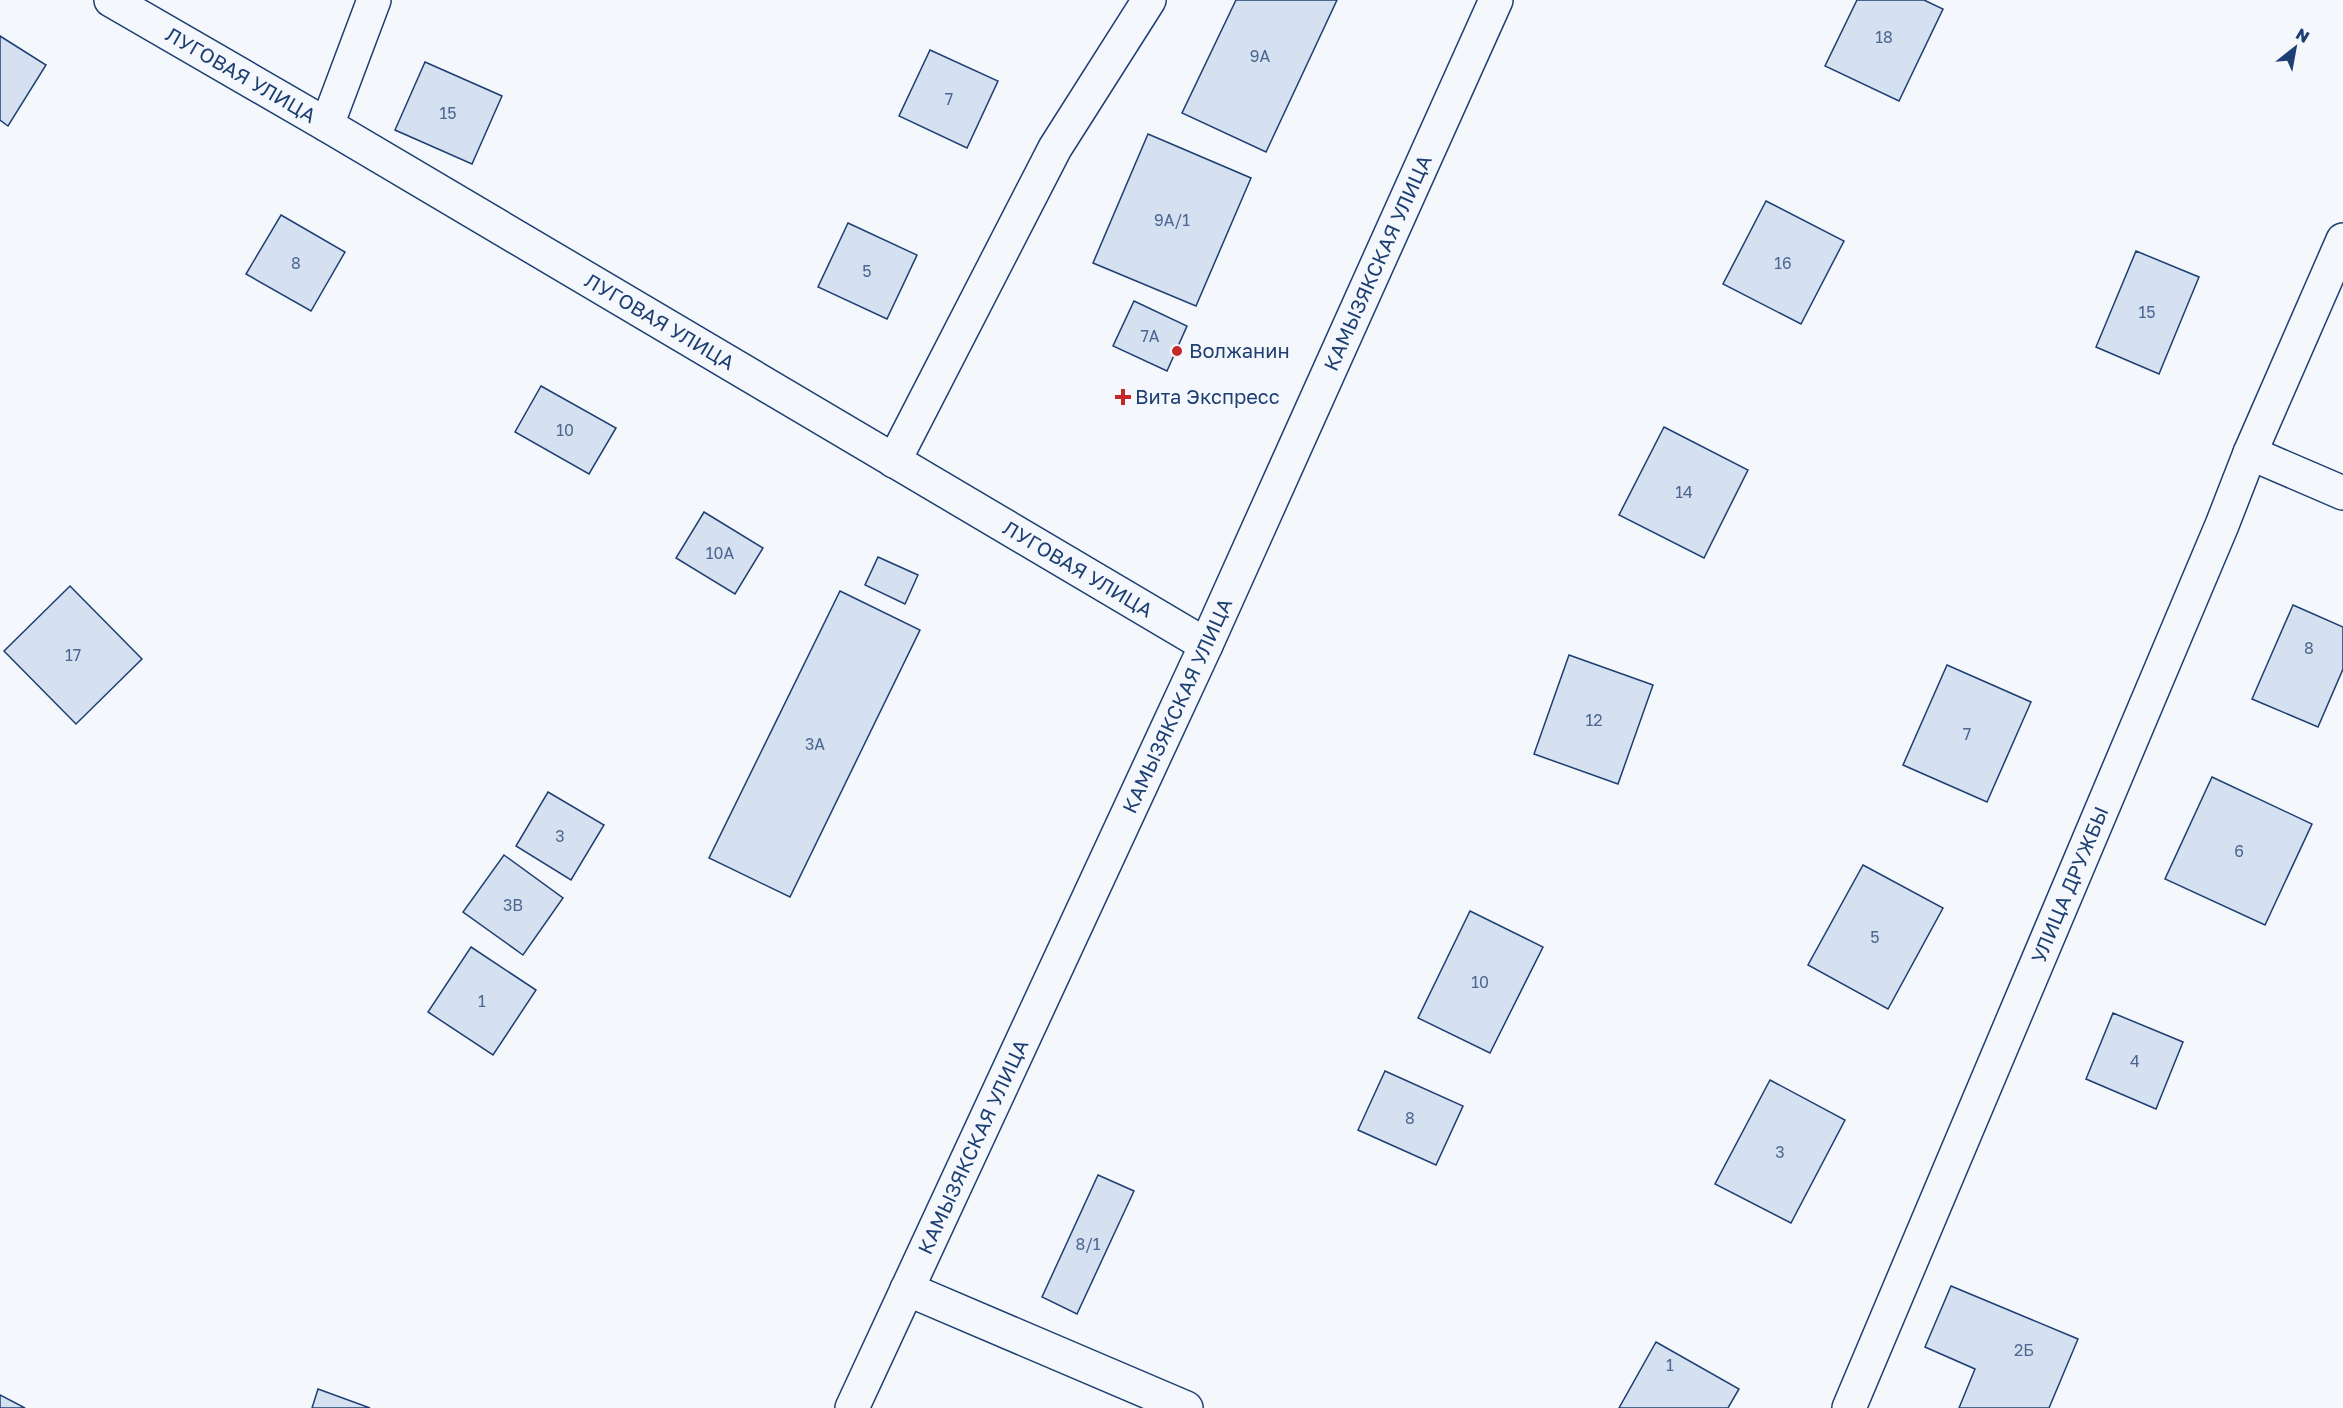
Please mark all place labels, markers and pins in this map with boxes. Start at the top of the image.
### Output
place label: Волжанин [1189,338,1290,362]
marker: Волжанин [1170,344,1184,358]
place label: Вита Экспресс [1135,384,1280,408]
marker: Вита Экспресс [1116,390,1130,404]

